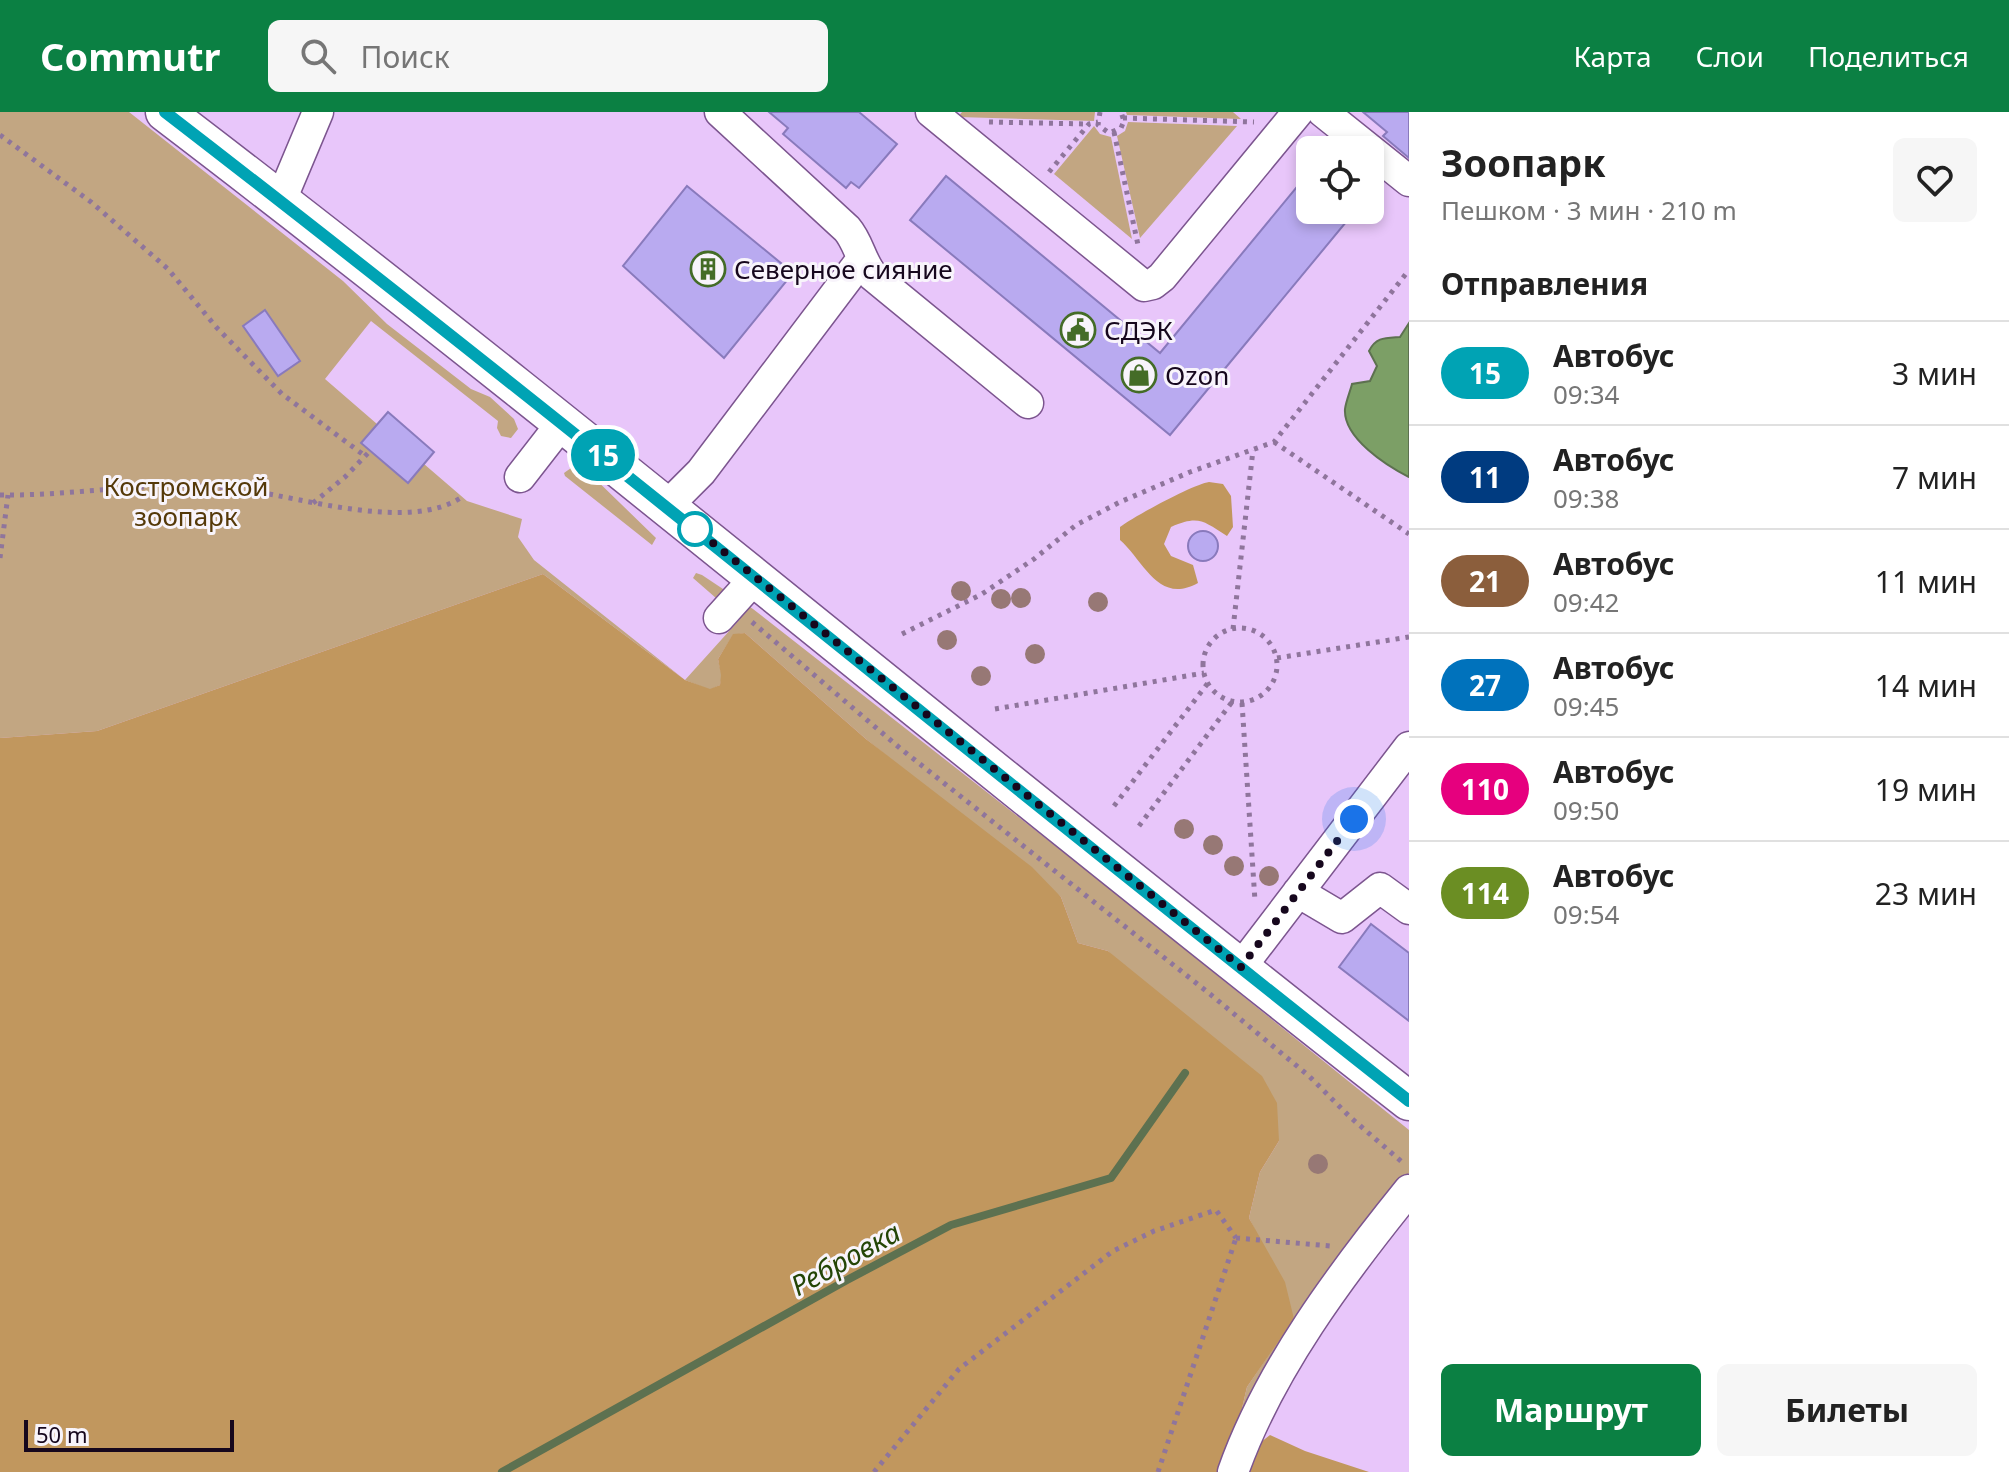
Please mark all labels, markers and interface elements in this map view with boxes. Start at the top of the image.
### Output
search box [268,20,828,92]
text: Commutr [40,30,220,82]
icon: search [296,34,340,78]
text: Поиск [360,36,450,77]
text: Карта [1573,37,1652,75]
text: Слои [1696,37,1764,75]
text: Поделиться [1808,37,1969,75]
map controls [1296,136,1384,224]
button: locate [1296,136,1384,224]
text: Зоопарк [1441,136,1606,188]
button: heart [1893,138,1977,222]
text: Пешком · 3 мин · 210 m [1441,192,1737,228]
building icon: Северное сияние [689,250,727,288]
place label: Северное сияние [734,251,953,287]
text: Отправления [1441,263,1648,304]
public building icon: СДЭК [1059,311,1097,349]
place label: СДЭК [1104,312,1173,348]
text: Автобус [1553,335,1675,376]
text: 3 мин [1892,353,1977,394]
text: 15 [1469,354,1501,392]
shop icon: Ozon [1120,356,1158,394]
place label: Ozon [1165,357,1229,393]
text: 09:34 [1553,376,1619,412]
line badge: 15 [567,429,639,481]
text: 15 [587,436,619,474]
text: Автобус [1553,439,1675,480]
text: 7 мин [1892,457,1977,498]
text: 11 [1469,458,1501,496]
park label: Костромской зоопарк [104,468,269,534]
text: 09:38 [1553,480,1619,516]
unlabelled marker [678,512,712,546]
text: Автобус [1553,543,1675,584]
text: 11 мин [1875,561,1977,602]
text: 21 [1469,562,1501,600]
text: 09:42 [1553,584,1619,620]
text: Автобус [1553,647,1675,688]
text: 14 мин [1875,665,1977,706]
text: 27 [1469,666,1501,704]
text: 09:45 [1553,688,1619,724]
text: Автобус [1553,751,1675,792]
text: 19 мин [1875,769,1977,810]
text: 110 [1461,770,1509,808]
text: 09:50 [1553,792,1619,828]
your location [1334,799,1374,839]
text: Автобус [1553,855,1675,896]
text: 23 мин [1875,873,1977,914]
text: 114 [1461,874,1509,912]
text: 09:54 [1553,896,1619,932]
water label: Ребровка [783,1212,907,1304]
button: Маршрут [1441,1364,1701,1456]
button: Билеты [1717,1364,1977,1456]
scale bar [24,1416,234,1452]
text: 50 m [36,1419,87,1449]

